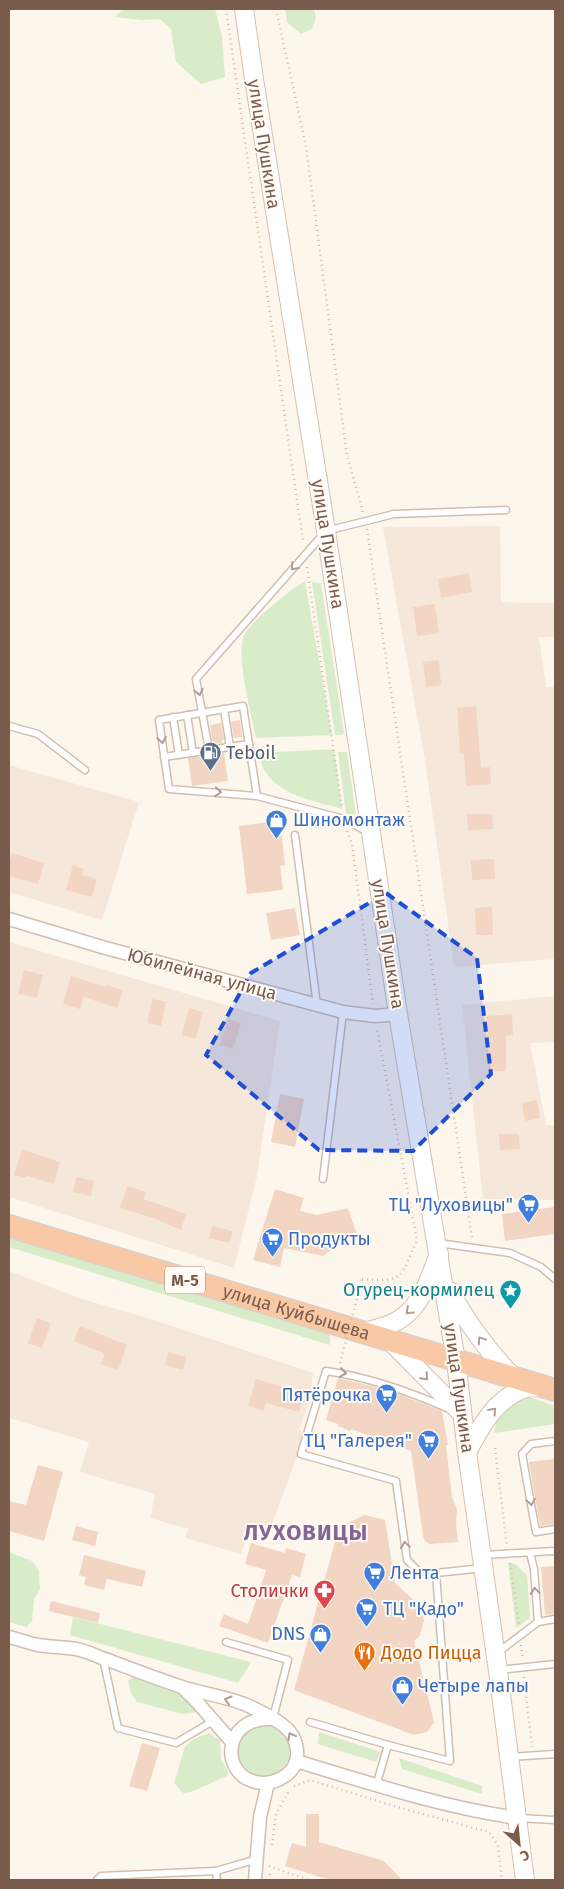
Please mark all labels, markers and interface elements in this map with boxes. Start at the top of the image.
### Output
street label: улица Пушкина [243,78,285,210]
street label: улица Пушкина [307,478,349,610]
one-way arrow [291,562,300,571]
one-way arrow [193,688,204,697]
one-way arrow [156,736,166,745]
fuel station icon: Teboil [198,741,222,772]
place label: Teboil [226,742,276,764]
one-way arrow [214,787,222,798]
shop icon: Шиномонтаж [265,808,289,839]
place label: Шиномонтаж [293,809,405,831]
street label: улица Пушкина [367,878,409,1010]
street label: Юбилейная улица [125,943,279,1005]
supermarket icon: ТЦ "Луховицы" [517,1193,541,1224]
place label: ТЦ "Луховицы" [389,1194,513,1216]
supermarket icon: Продукты [260,1227,284,1258]
place label: Продукты [288,1228,371,1250]
road number: М-5 [165,1266,205,1294]
place icon: Огурец-кормилец [498,1278,522,1309]
place label: Огурец-кормилец [343,1279,494,1301]
street label: улица Куйбышева [220,1280,373,1345]
one-way arrow [406,1305,415,1314]
street label: улица Пушкина [439,1322,479,1454]
one-way arrow [478,1337,487,1346]
one-way arrow [339,1367,347,1378]
one-way arrow [419,1371,428,1380]
supermarket icon: Пятёрочка [375,1383,399,1414]
place label: Пятёрочка [281,1384,371,1406]
one-way arrow [487,1407,496,1416]
supermarket icon: ТЦ "Галерея" [416,1429,440,1460]
place label: ТЦ "Галерея" [304,1430,412,1452]
one-way arrow [526,1498,536,1506]
district label: ЛУХОВИЦЫ [244,1519,368,1546]
one-way arrow [400,1541,411,1549]
supermarket icon: Лента [362,1561,386,1592]
place label: Лента [390,1562,440,1584]
pharmacy icon: Столички [313,1579,337,1610]
place label: Столички [231,1580,309,1602]
one-way arrow [530,1587,541,1595]
supermarket icon: ТЦ "Кадо" [355,1597,379,1628]
place label: ТЦ "Кадо" [383,1598,464,1620]
shop icon: DNS [309,1622,333,1653]
place label: DNS [271,1623,305,1645]
restaurant icon: Додо Пицца [353,1641,377,1672]
place label: Додо Пицца [380,1642,481,1664]
shop icon: Четыре лапы [390,1674,414,1705]
place label: Четыре лапы [418,1675,529,1697]
one-way arrow [224,1695,232,1706]
one-way arrow [287,1733,297,1742]
north arrow [494,1819,544,1869]
text: С [517,1846,532,1865]

